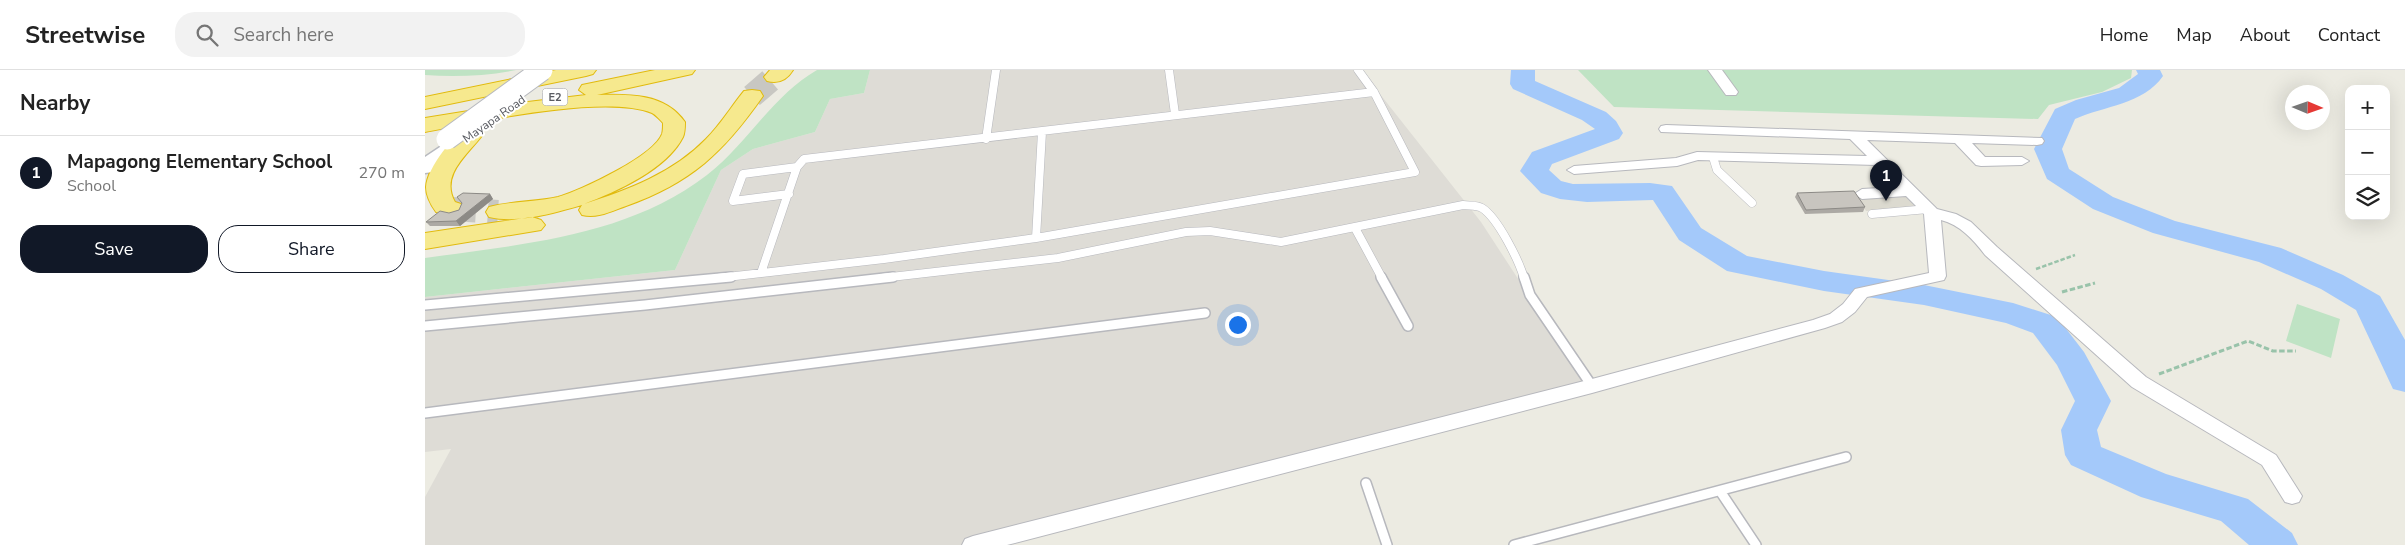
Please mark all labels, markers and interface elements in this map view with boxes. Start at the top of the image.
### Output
search box [175,12,525,57]
text: Streetwise [25,19,145,51]
icon: search [193,21,221,49]
text: Search here [233,22,334,48]
text: Home [2100,23,2148,47]
text: Map [2176,23,2212,47]
text: About [2240,23,2290,47]
text: Contact [2318,23,2380,47]
north arrow [2285,85,2330,130]
map controls [2345,85,2390,220]
button: + [2345,85,2390,130]
road number: E2 [543,88,567,106]
text: Nearby [20,89,90,117]
street label: Mayapa Road [459,91,529,147]
button: − [2345,130,2390,175]
text: Mapagong Elementary School [67,149,332,175]
pin: 1 [1870,160,1902,201]
text: 1 [31,162,41,184]
text: 270 m [358,162,405,184]
text: School [67,175,116,197]
button: layers [2345,175,2390,220]
button: Save [20,225,208,273]
button: Share [218,225,405,273]
your location [1225,312,1251,338]

